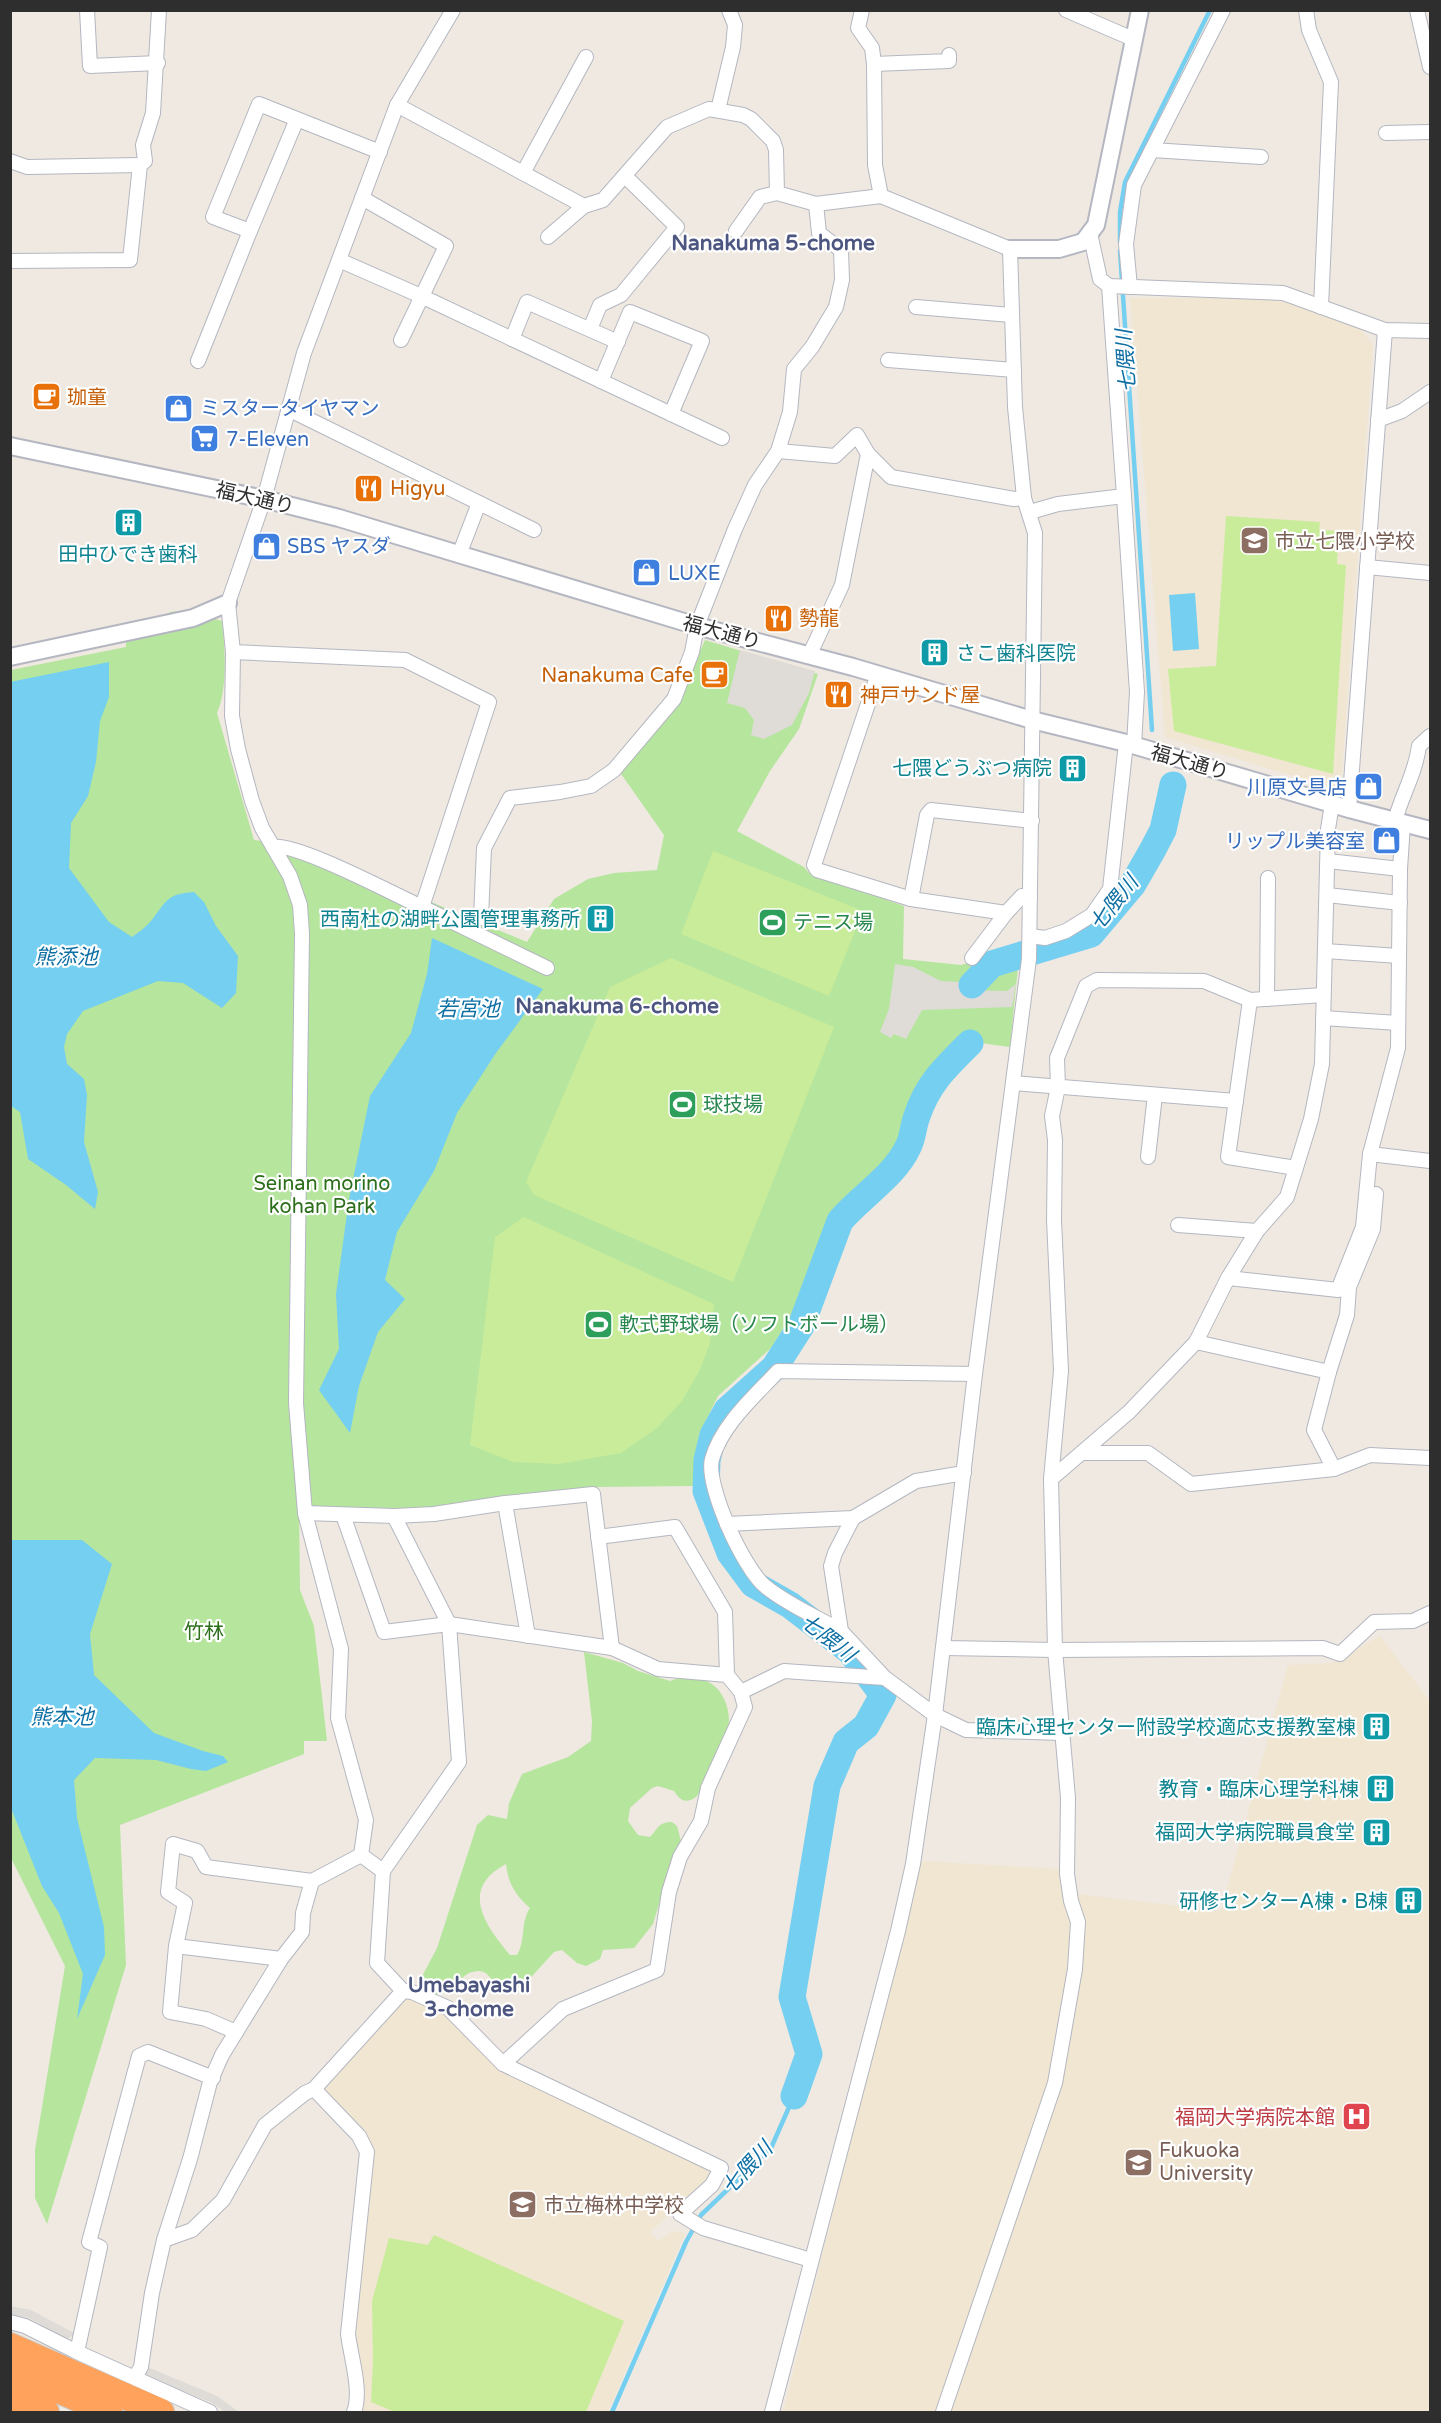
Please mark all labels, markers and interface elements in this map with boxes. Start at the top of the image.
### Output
district label: Nanakuma 5-chome [671,231,875,256]
water label: 七隈川 [1112,327,1141,393]
cafe icon: 珈童 [30,381,62,413]
place label: 珈童 [67,386,107,410]
shop icon: ミスタータイヤマン [163,392,195,424]
place label: ミスタータイヤマン [200,397,379,421]
supermarket icon: 7-Eleven [189,423,221,455]
place label: 7-Eleven [226,428,309,452]
restaurant icon: Higyu [353,472,385,504]
place label: Higyu [390,477,445,501]
street label: 福大通り [213,478,296,520]
building icon: 田中ひでき歯科 [112,507,144,539]
school or university icon: 市立七隈小学校 [1238,525,1270,557]
shop icon: SBS ヤスダ [250,530,282,562]
place label: 市立七隈小学校 [1275,530,1415,554]
place label: SBS ヤスダ [287,535,391,559]
place label: 田中ひでき歯科 [58,543,198,567]
shop icon: LUXE [631,557,663,589]
place label: LUXE [668,562,720,586]
restaurant icon: 勢龍 [762,602,794,634]
place label: 勢龍 [799,607,839,631]
street label: 福大通り [680,611,763,655]
building icon: さこ歯科医院 [919,637,951,669]
place label: さこ歯科医院 [956,642,1076,666]
cafe icon: Nanakuma Cafe [698,659,730,691]
place label: Nanakuma Cafe [541,664,693,688]
restaurant icon: 神戸サンド屋 [823,679,855,711]
place label: 神戸サンド屋 [860,684,980,708]
street label: 福大通り [1148,740,1231,786]
building icon: 七隈どうぶつ病院 [1057,752,1089,784]
place label: 七隈どうぶつ病院 [892,757,1052,781]
shop icon: 川原文具店 [1352,771,1384,803]
place label: 川原文具店 [1247,776,1347,800]
shop icon: リップル美容室 [1370,825,1402,857]
place label: リップル美容室 [1225,830,1365,854]
water label: 七隈川 [1085,869,1145,936]
building icon: 西南杜の湖畔公園管理事務所 [585,903,617,935]
sports icon: テニス場 [756,906,788,938]
place label: 西南杜の湖畔公園管理事務所 [320,908,580,932]
place label: テニス場 [793,911,873,935]
water label: 熊添池 [35,945,99,970]
district label: Nanakuma 6-chome [515,994,719,1019]
water label: 若宮池 [437,997,501,1022]
sports icon: 球技場 [666,1088,698,1120]
place label: 球技場 [703,1093,763,1117]
park label: Seinan morino kohan Park [254,1172,390,1219]
sports icon: 軟式野球場（ソフトボール場） [582,1308,614,1340]
place label: 軟式野球場（ソフトボール場） [619,1313,899,1337]
water label: 七隈川 [795,1609,862,1669]
park label: 竹林 [184,1620,224,1644]
water label: 熊本池 [31,1705,95,1730]
building icon: 臨床心理センター附設学校適応支援教室棟 [1361,1711,1393,1743]
place label: 臨床心理センター附設学校適応支援教室棟 [976,1716,1356,1740]
building icon: 教育・臨床心理学科棟 [1364,1773,1396,1805]
place label: 教育・臨床心理学科棟 [1159,1778,1359,1802]
building icon: 福岡大学病院職員食堂 [1360,1816,1392,1848]
place label: 福岡大学病院職員食堂 [1155,1821,1355,1845]
building icon: 研修センターA棟・B棟 [1393,1885,1425,1917]
place label: 研修センターA棟・B棟 [1179,1890,1388,1914]
district label: Umebayashi 3-chome [408,1973,530,2022]
hospital icon: 福岡大学病院本館 [1340,2101,1372,2133]
place label: 福岡大学病院本館 [1175,2106,1335,2130]
water label: 七隈川 [717,2135,779,2200]
place label: Fukuoka University [1159,2139,1254,2186]
school or university icon: Fukuoka University [1122,2146,1154,2178]
school or university icon: 市立梅林中学校 [507,2189,539,2221]
place label: 市立梅林中学校 [544,2194,684,2218]

